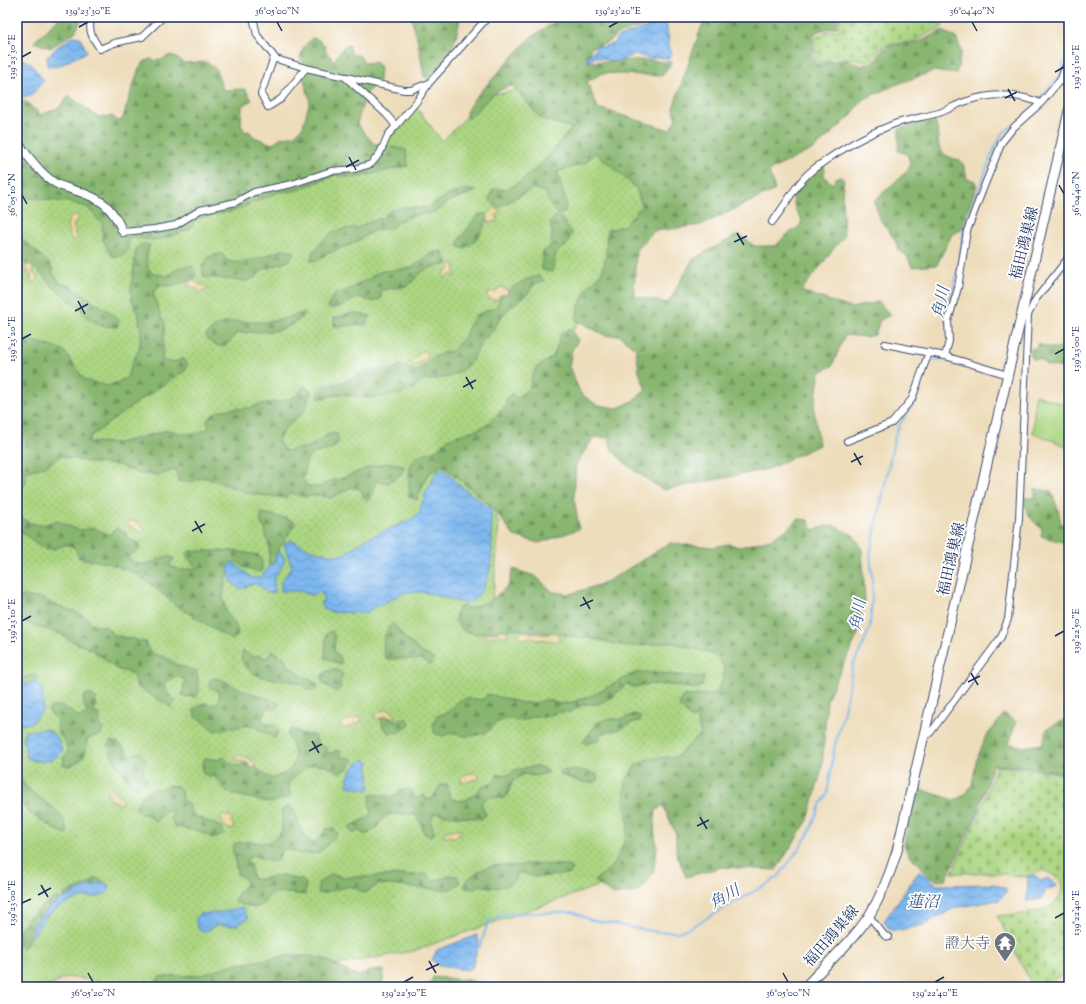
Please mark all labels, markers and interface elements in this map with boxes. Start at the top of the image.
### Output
text: 139°23'30"E [65,4,111,19]
text: 36°05'00"N [255,4,299,19]
text: 139°23'20"E [595,4,641,19]
text: 36°04'40"N [950,4,994,19]
text: 139°23'30"E [5,34,20,80]
text: 139°23'10"E [1069,45,1084,89]
text: 36°04'40"N [1069,172,1084,216]
text: 36°05'10"N [5,173,20,217]
street label: 福田鴻巣線 [1006,204,1045,282]
water label: 角川 [928,283,957,321]
text: 139°23'20"E [5,316,20,362]
text: 139°23'00"E [1069,326,1084,372]
street label: 福田鴻巣線 [934,520,971,598]
water label: 角川 [845,596,874,633]
text: 139°23'10"E [5,599,20,643]
text: 139°22'50"E [1069,608,1084,654]
water label: 角川 [706,879,747,916]
text: 139°23'00"E [5,880,20,926]
text: 139°22'40"E [1069,890,1084,936]
water label: 蓮沼 [907,892,942,915]
street label: 福田鴻巣線 [800,902,865,972]
temple icon: 證大寺 [992,930,1018,963]
place label: 證大寺 [945,934,990,955]
text: 36°05'20"N [71,986,115,1001]
text: 139°22'50"E [381,986,427,1001]
text: 36°05'00"N [766,986,810,1001]
text: 139°22'40"E [912,986,958,1001]

